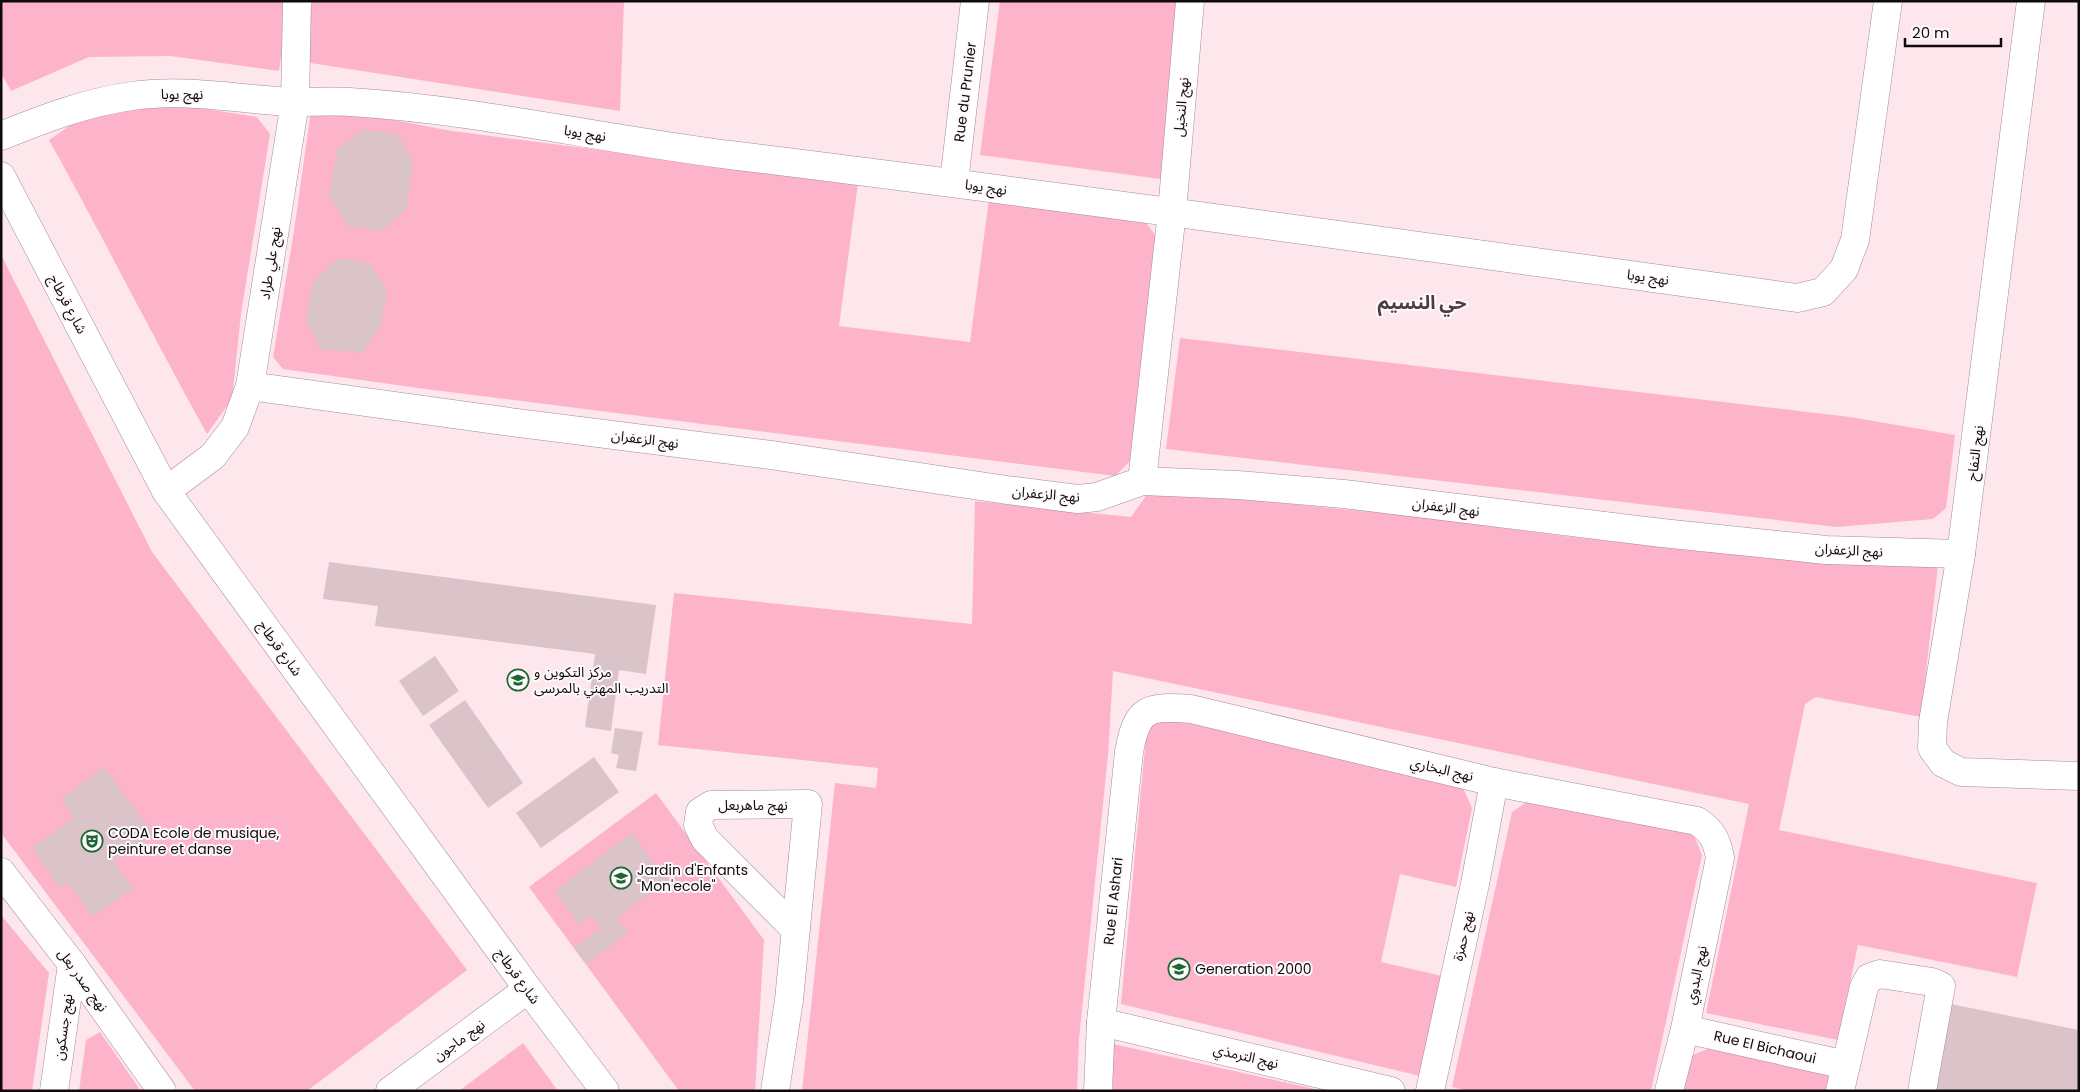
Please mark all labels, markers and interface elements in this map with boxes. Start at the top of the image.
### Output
scale bar [1905,15,2001,47]
text: 20 m [1912,22,1950,43]
street label: Rue du Prunier [949,41,981,143]
street label: نهج النخيل [1168,76,1195,138]
street label: نهج يوبا [161,84,203,105]
street label: نهج يوبا [562,120,608,147]
street label: نهج يوبا [964,174,1009,201]
street label: نهج علي طراد [254,225,287,301]
street label: نهج يوبا [1626,264,1671,291]
street label: شارع قرطاج [43,271,92,338]
district label: حي النسيم [1378,289,1467,317]
street label: نهج التفاح [1962,424,1989,482]
street label: نهج الزعفران [610,425,680,454]
street label: نهج الزعفران [1011,481,1081,508]
street label: نهج الزعفران [1411,493,1481,522]
street label: نهج الزعفران [1814,538,1884,563]
street label: شارع قرطاج [252,616,307,681]
place label: مركز التكوين و التدريب المهني بالمرسى [534,662,669,699]
school or university icon: مركز التكوين و التدريب المهني بالمرسى [506,668,530,692]
street label: نهج البخاري [1408,752,1476,787]
street label: نهج ماهربعل [718,795,788,816]
place label: CODA Ecole de musique, peinture et danse [108,823,280,859]
theatre icon: CODA Ecole de musique, peinture et danse [80,829,104,853]
street label: Rue El Ashari [1098,856,1128,946]
place label: Jardin d'Enfants "Mon'ecole" [637,860,748,896]
school or university icon: Jardin d'Enfants "Mon'ecole" [609,866,633,890]
street label: نهج حمزة [1448,909,1479,963]
street label: نهج البدوي [1680,943,1713,1007]
street label: نهج صدر بعل [52,944,113,1017]
street label: شارع قرطاج [490,944,545,1009]
school or university icon: Generation 2000 [1167,957,1191,981]
place label: Generation 2000 [1195,959,1312,979]
street label: نهج جسكون [48,992,79,1062]
street label: نهج ماجون [429,1014,490,1066]
street label: Rue El Bichaoui [1712,1025,1818,1069]
street label: نهج الترمذي [1211,1039,1281,1074]

